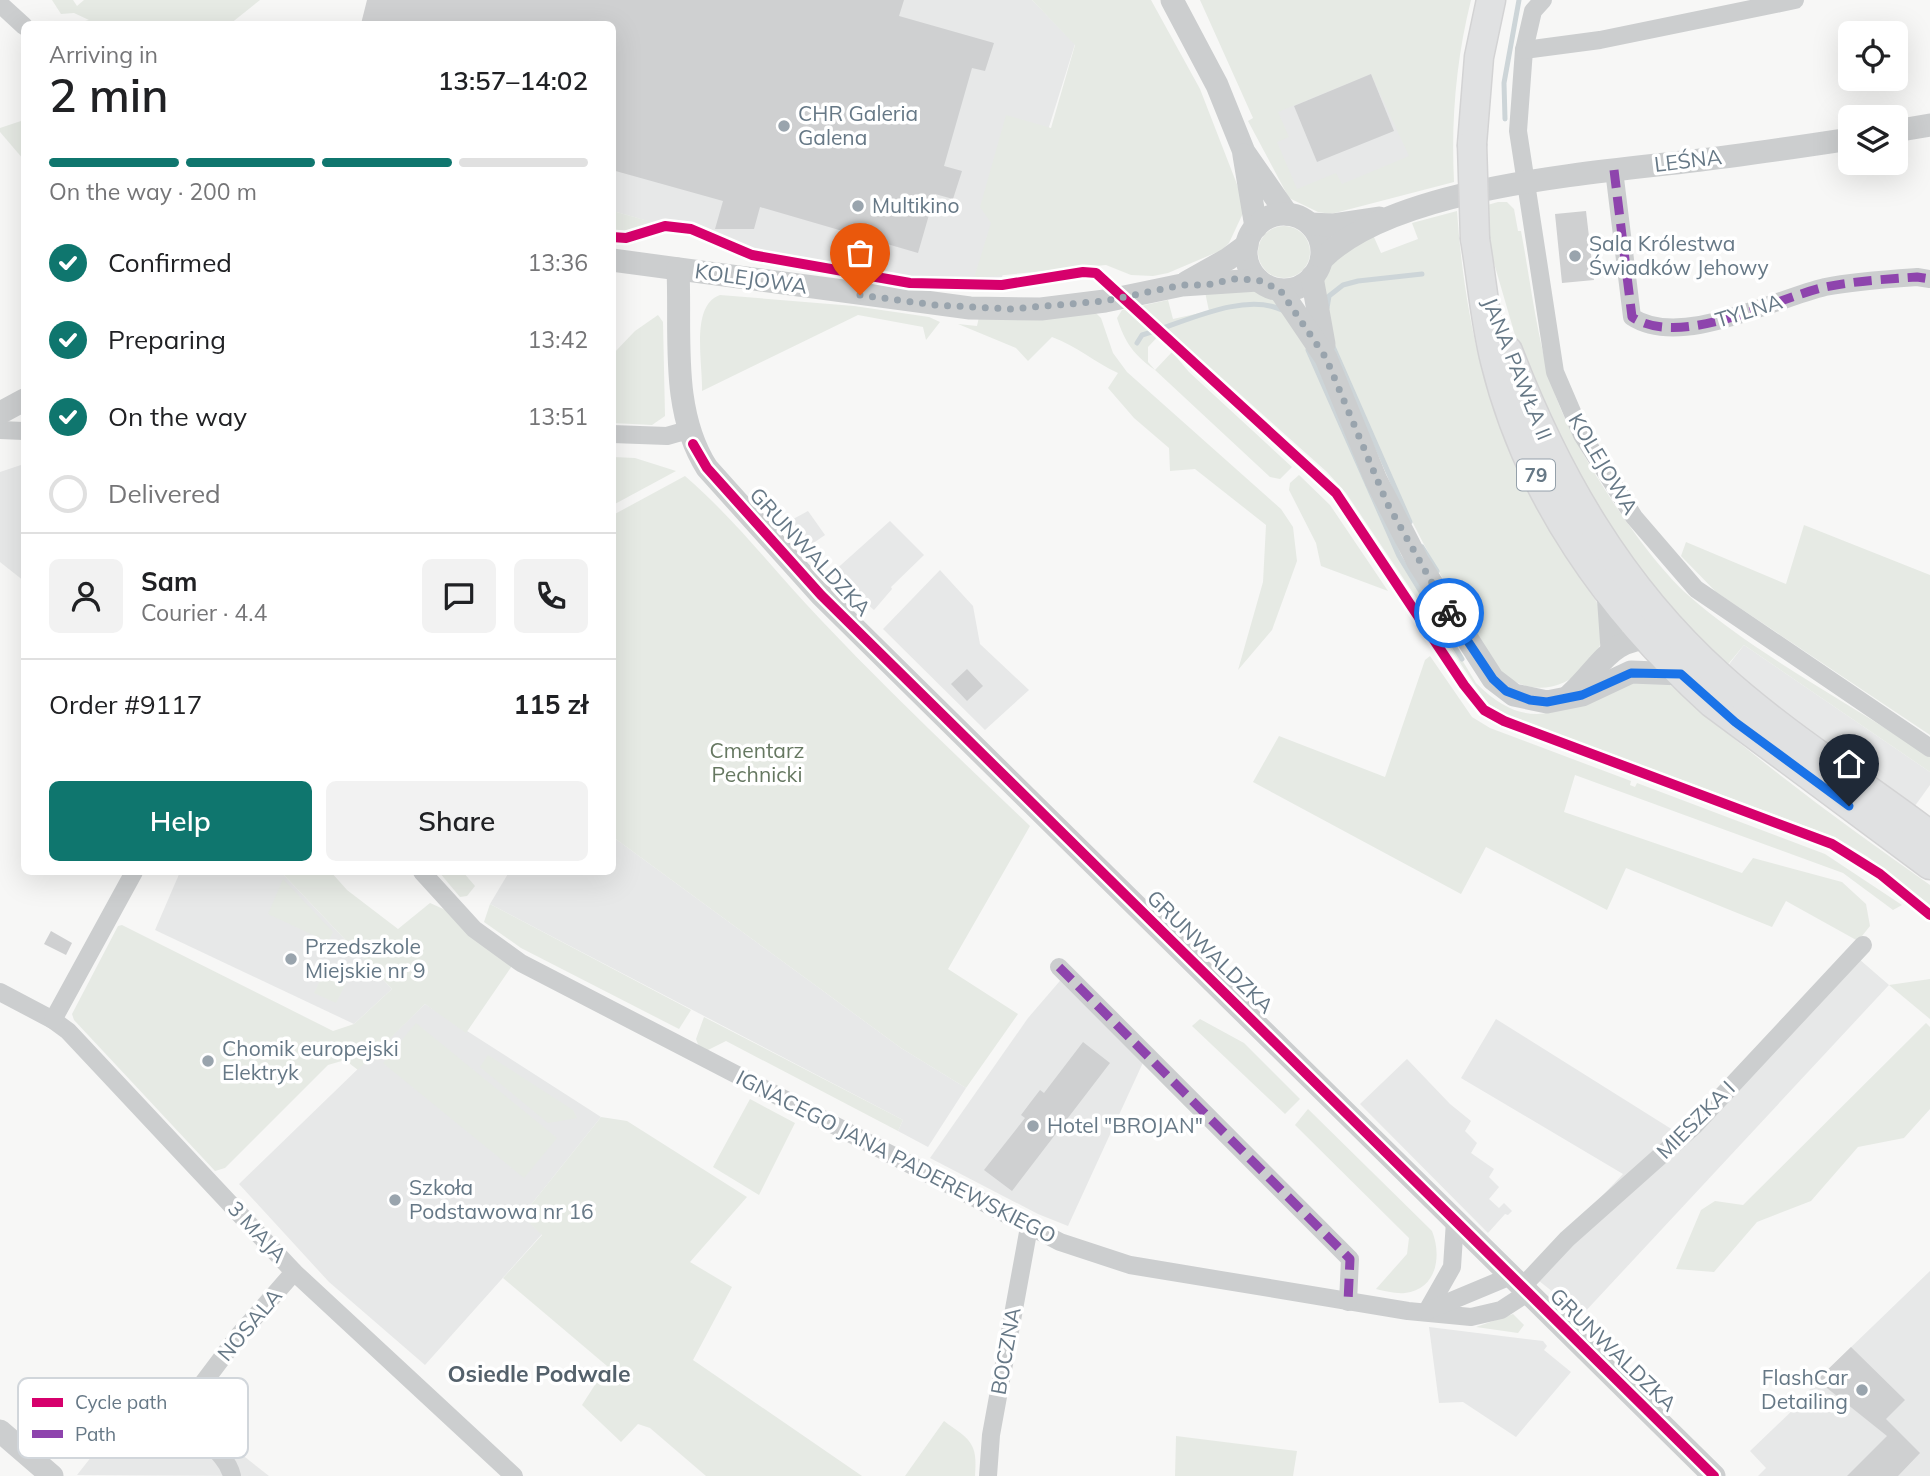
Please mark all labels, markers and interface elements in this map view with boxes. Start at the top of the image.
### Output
map controls [1838,21,1908,175]
button: locate [1838,21,1908,91]
text: Arriving in [49,40,158,69]
text: 13:57–14:02 [438,64,588,97]
text: 2 min [49,66,168,124]
place label: CHR Galeria Galena [798,100,918,150]
button: layers [1838,105,1908,175]
marker: CHR Galeria Galena [776,118,792,134]
street label: LEŚNA [1653,143,1724,177]
text: On the way · 200 m [49,177,257,206]
place label: Multikino [872,192,960,218]
marker: Multikino [850,198,866,214]
pin [830,223,890,295]
place label: Sala Królestwa Świadków Jehowy [1589,230,1769,280]
icon: bag [841,234,879,272]
icon: check [49,244,87,282]
text: Confirmed [108,246,232,279]
text: 13:36 [528,248,588,277]
marker: Sala Królestwa Świadków Jehowy [1567,248,1583,264]
street label: KOLEJOWA [693,257,810,299]
street label: TYLNA [1712,287,1786,332]
street label: JANA PAWŁA II [1477,293,1558,444]
icon: check [49,321,87,359]
text: Preparing [108,323,226,356]
text: 13:42 [528,325,588,354]
icon: check [49,398,87,436]
text: On the way [108,400,247,433]
text: 13:51 [528,402,588,431]
street label: KOLEJOWA [1564,408,1644,519]
road number: 79 [1517,460,1555,490]
text: Delivered [108,477,221,510]
street label: GRUNWALDZKA [745,482,877,621]
button: person [49,559,123,633]
button: chat [422,559,496,633]
button: phone [514,559,588,633]
text: Sam [141,565,197,598]
courier [1414,578,1484,648]
icon: bike [1430,594,1468,632]
text: Courier · 4.4 [141,598,267,627]
text: Order #9117 [49,688,202,721]
text: 115 zł [514,688,588,721]
pin [1819,734,1879,806]
park label: Cmentarz Pechnicki [709,737,805,787]
icon: home [1830,745,1868,783]
button: Help [49,781,312,861]
button: Share [326,781,588,861]
street label: GRUNWALDZKA [1142,884,1280,1019]
place label: Przedszkole Miejskie nr 9 [305,933,426,983]
marker: Przedszkole Miejskie nr 9 [283,951,299,967]
place label: Chomik europejski Elektryk [222,1035,399,1085]
marker: Chomik europejski Elektryk [200,1053,216,1069]
street label: IGNACEGO JANA PADEREWSKIEGO [732,1064,1061,1248]
street label: MIESZKA I [1651,1075,1740,1164]
place label: Hotel "BROJAN" [1047,1112,1203,1138]
marker: Hotel "BROJAN" [1025,1118,1041,1134]
place label: Szkoła Podstawowa nr 16 [409,1174,594,1224]
marker: Szkoła Podstawowa nr 16 [387,1192,403,1208]
street label: 3 MAJA [223,1195,293,1268]
street label: NOSALA [211,1282,287,1366]
street label: GRUNWALDZKA [1545,1282,1683,1417]
street label: BOCZNA [985,1305,1026,1397]
district label: Osiedle Podwale [448,1359,630,1388]
place label: FlashCar Detailing [1761,1364,1848,1414]
legend [18,1378,248,1458]
marker: FlashCar Detailing [1854,1382,1870,1398]
text: Cycle path [75,1390,167,1414]
text: Path [75,1422,116,1446]

